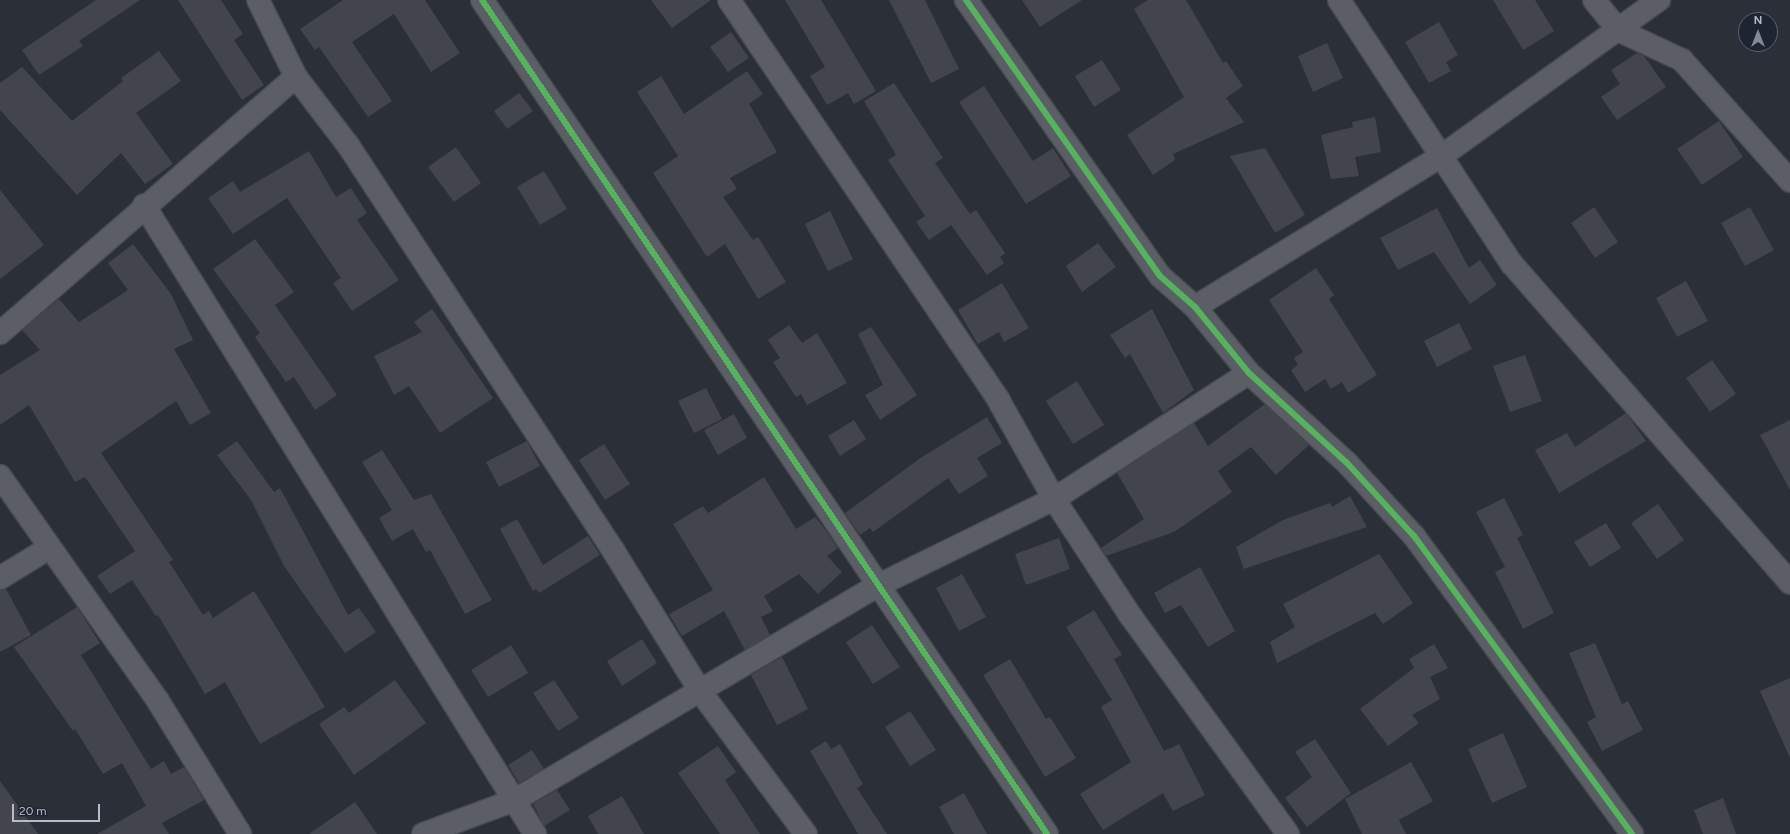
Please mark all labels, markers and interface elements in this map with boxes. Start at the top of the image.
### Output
north arrow [1738,12,1778,52]
text: N [1754,14,1762,27]
scale bar [14,796,102,822]
text: 20 m [19,804,47,818]

